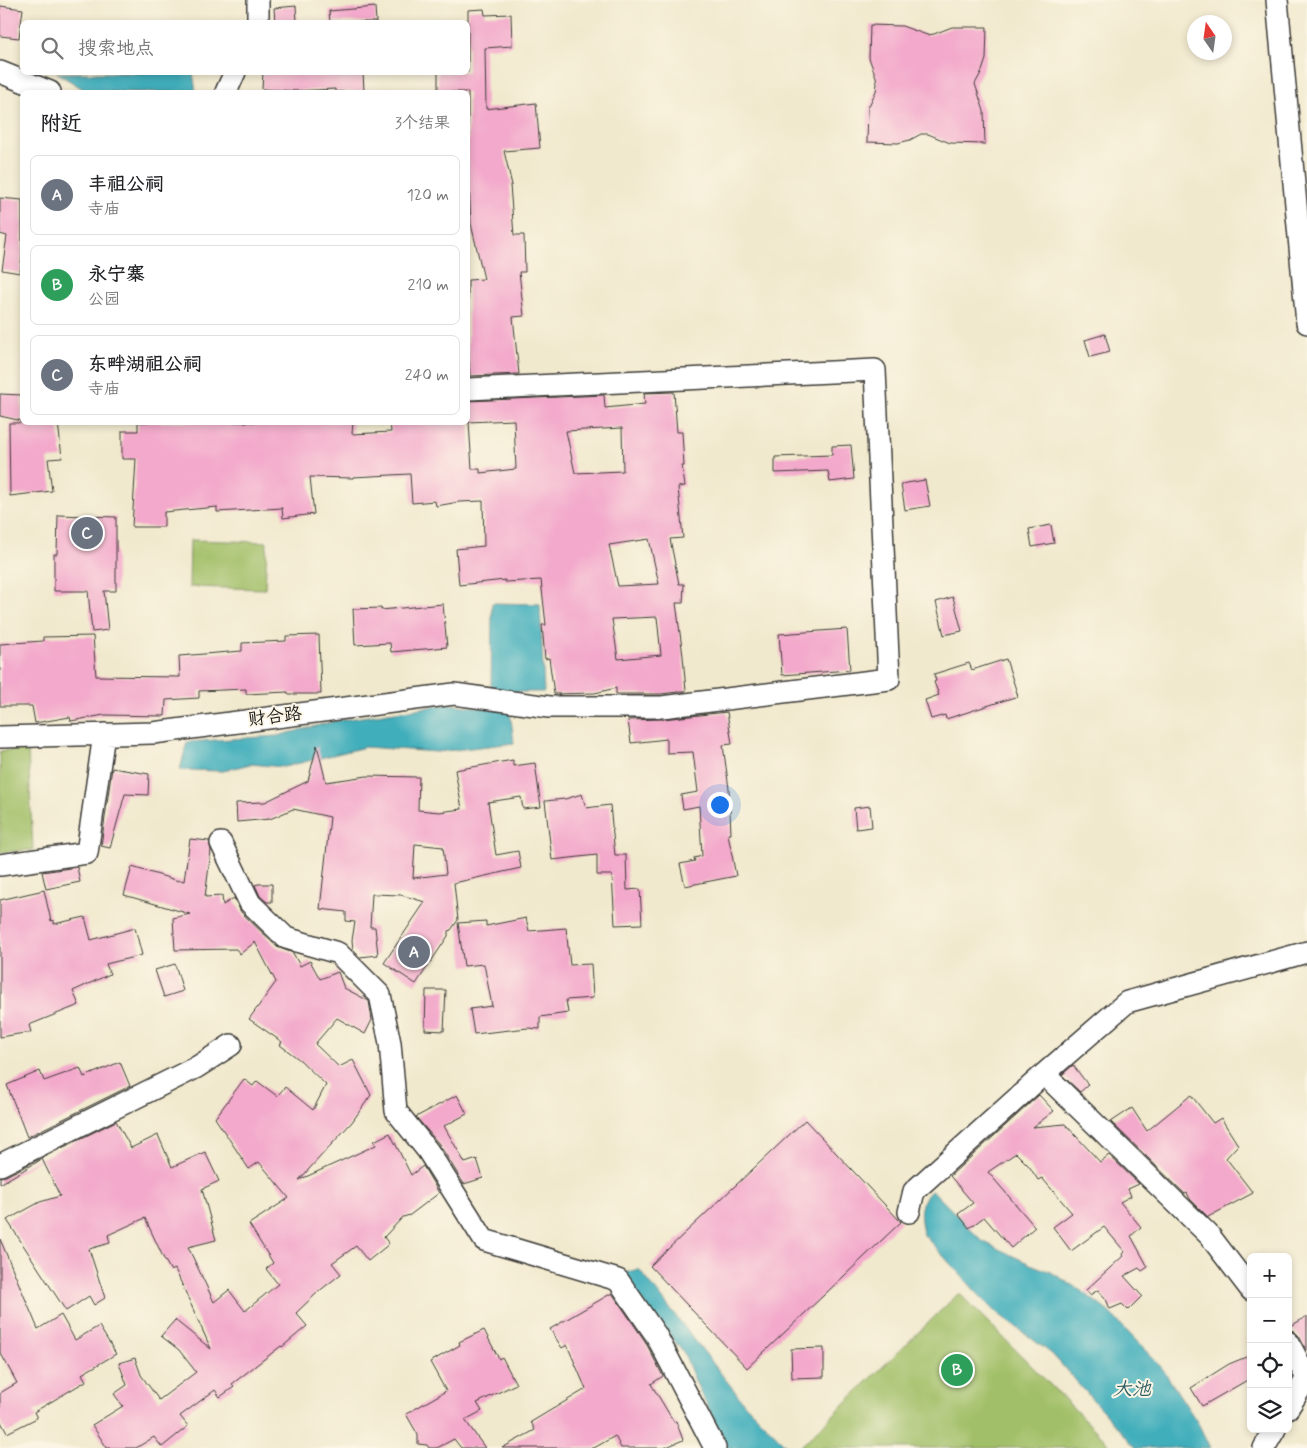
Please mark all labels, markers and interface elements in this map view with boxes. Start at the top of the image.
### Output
north arrow [1187,15,1232,60]
search box [20,20,470,75]
icon: search [38,34,66,62]
text: 搜索地点 [78,36,154,61]
text: 附近 [40,110,82,138]
text: 3个结果 [395,113,450,134]
text: 丰祖公祠 [88,172,164,197]
text: A [52,185,62,206]
text: 120 m [407,185,449,206]
text: 寺庙 [88,199,120,220]
text: 永宁寨 [88,262,145,287]
text: B [52,275,62,296]
text: 210 m [408,275,449,296]
text: 公园 [88,289,120,310]
text: 东畔湖祖公祠 [88,352,202,377]
text: C [51,365,63,386]
text: 240 m [405,365,449,386]
text: 寺庙 [88,379,120,400]
pin: C [71,514,103,552]
street label: 财合路 [247,702,303,732]
your location [707,792,733,818]
pin: A [398,933,430,971]
map controls [1247,1253,1292,1433]
button: + [1247,1253,1292,1298]
button: − [1247,1298,1292,1343]
button: locate [1247,1343,1292,1388]
pin: B [941,1351,973,1389]
water label: 大池 [1113,1377,1152,1402]
button: layers [1247,1388,1292,1433]

